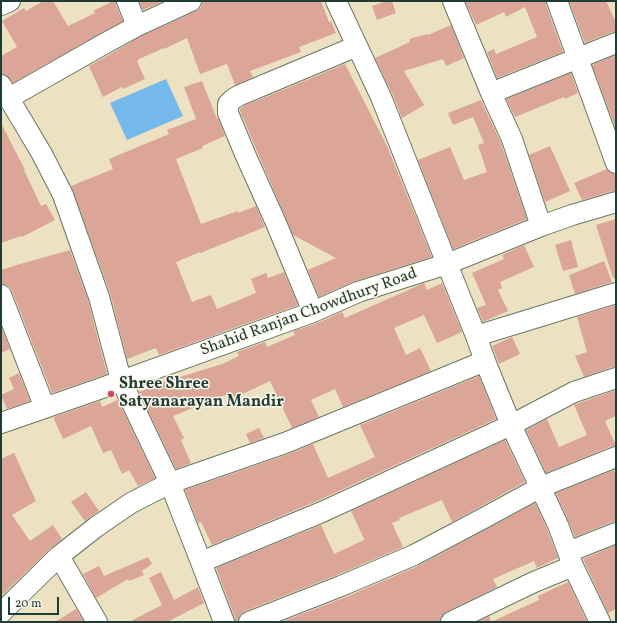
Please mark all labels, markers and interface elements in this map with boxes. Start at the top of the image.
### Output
street label: Shahid Ranjan Chowdhury Road [198,265,420,361]
place label: Shree Shree Satyanarayan Mandir [119,375,284,413]
marker: Shree Shree Satyanarayan Mandir [106,389,116,399]
scale bar [10,589,61,615]
text: 20 m [15,596,42,612]

